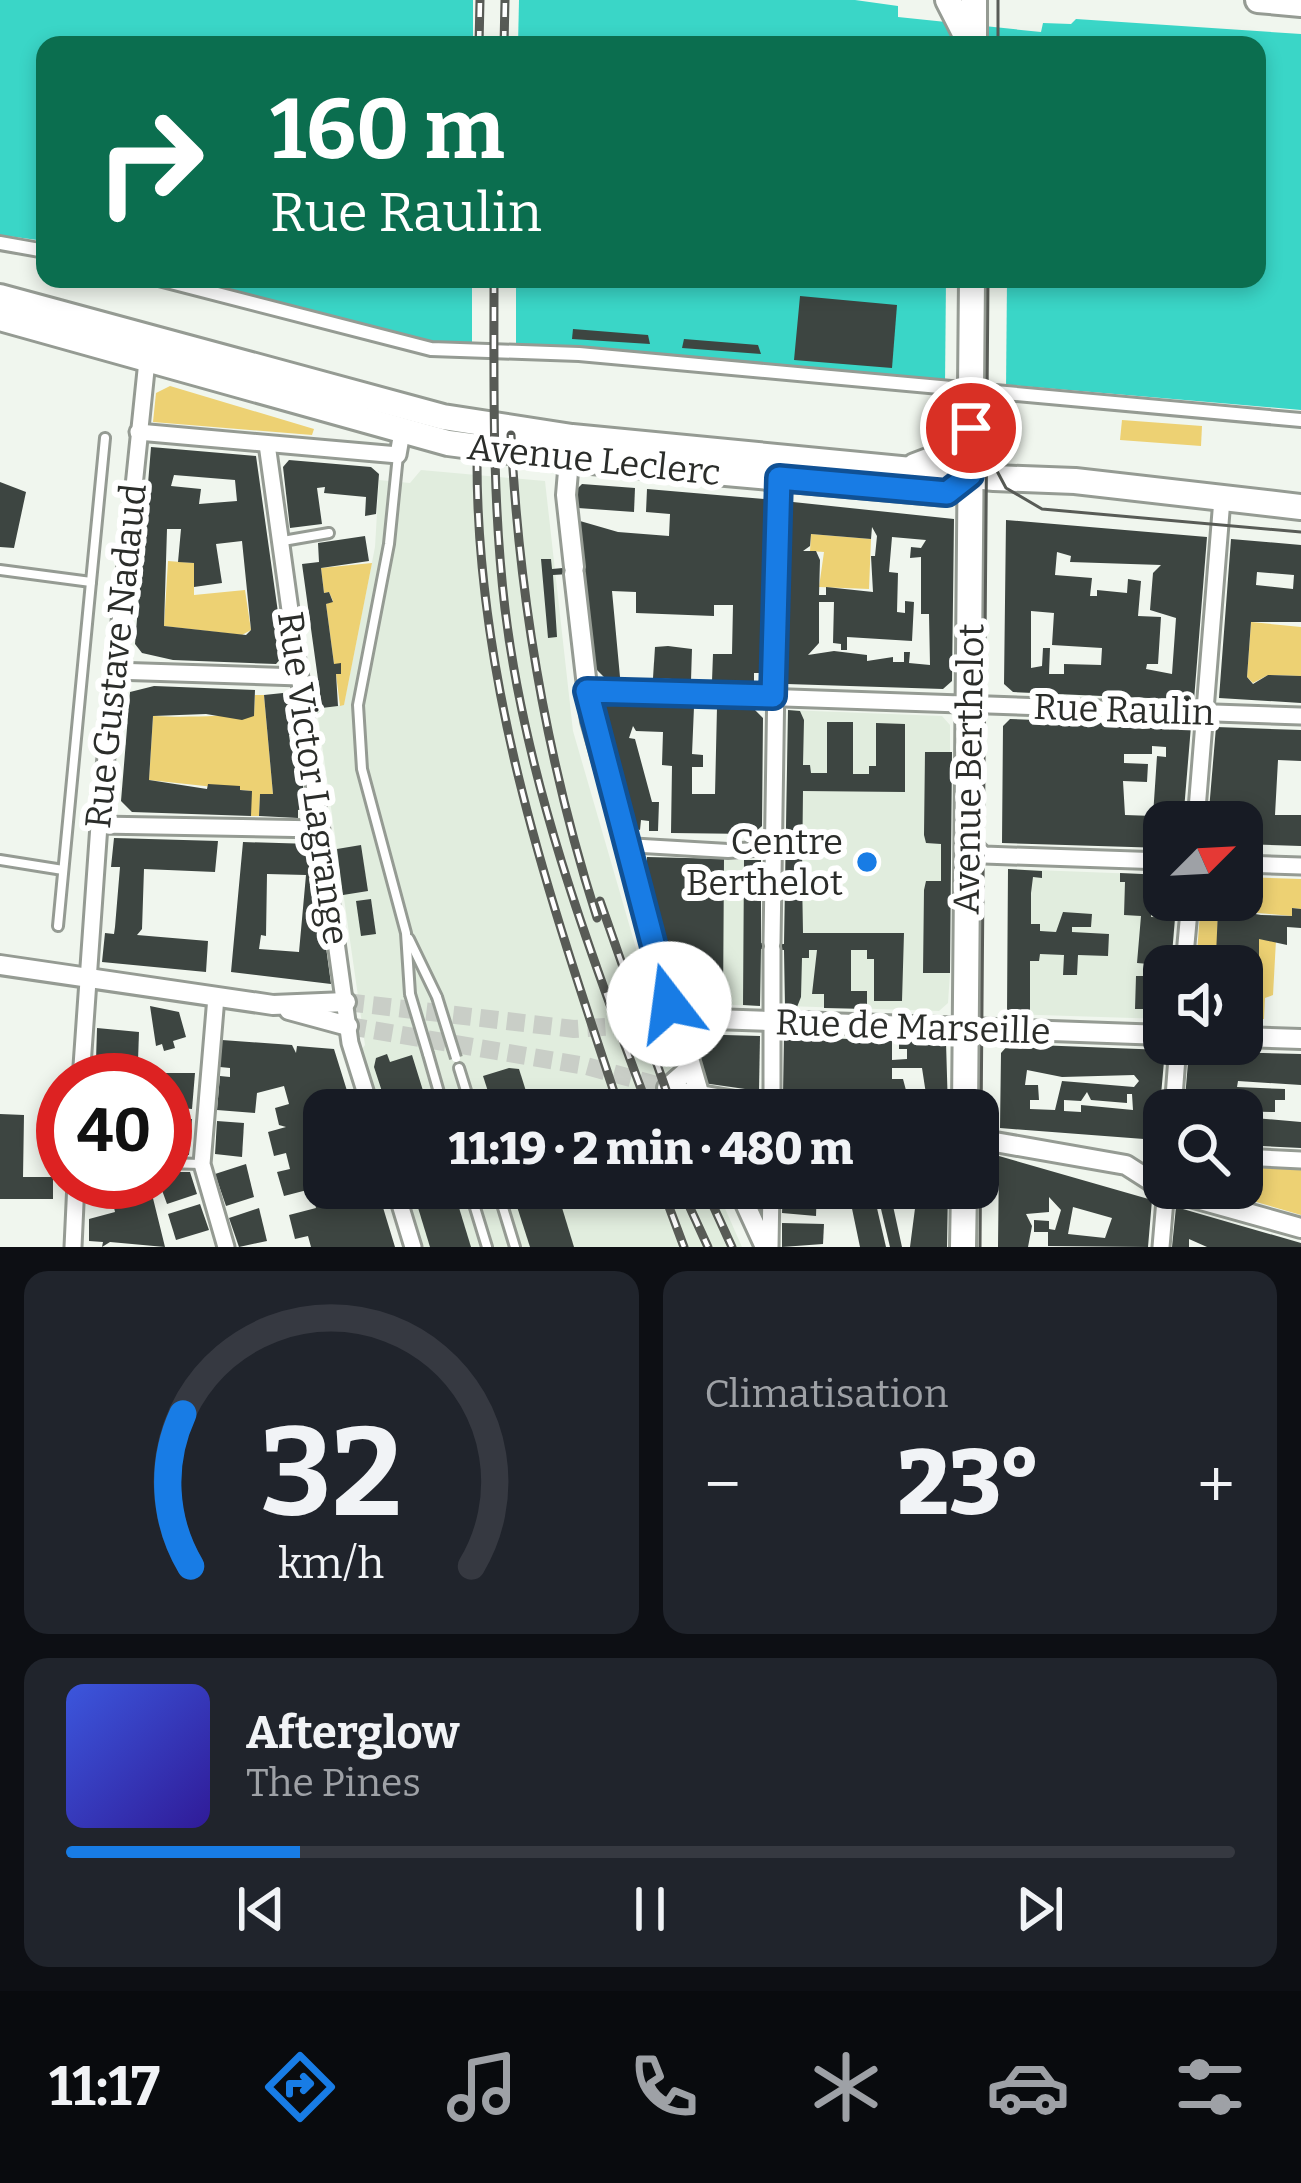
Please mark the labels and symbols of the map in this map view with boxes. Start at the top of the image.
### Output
pin [920,377,1022,479]
street label: Avenue Leclerc [465,425,723,495]
street label: Rue Gustave Nadaud [76,482,156,831]
street label: Rue Victor Lagrange [268,609,358,948]
street label: Avenue Berthelot [944,623,994,915]
street label: Rue Raulin [1033,685,1216,735]
north arrow [1143,801,1263,921]
place label: Centre Berthelot [686,820,843,905]
marker: Centre Berthelot [854,849,880,875]
position arrow [606,941,732,1067]
street label: Rue de Marseille [775,1000,1051,1054]
speed limit sign: 40 [36,1053,192,1209]

